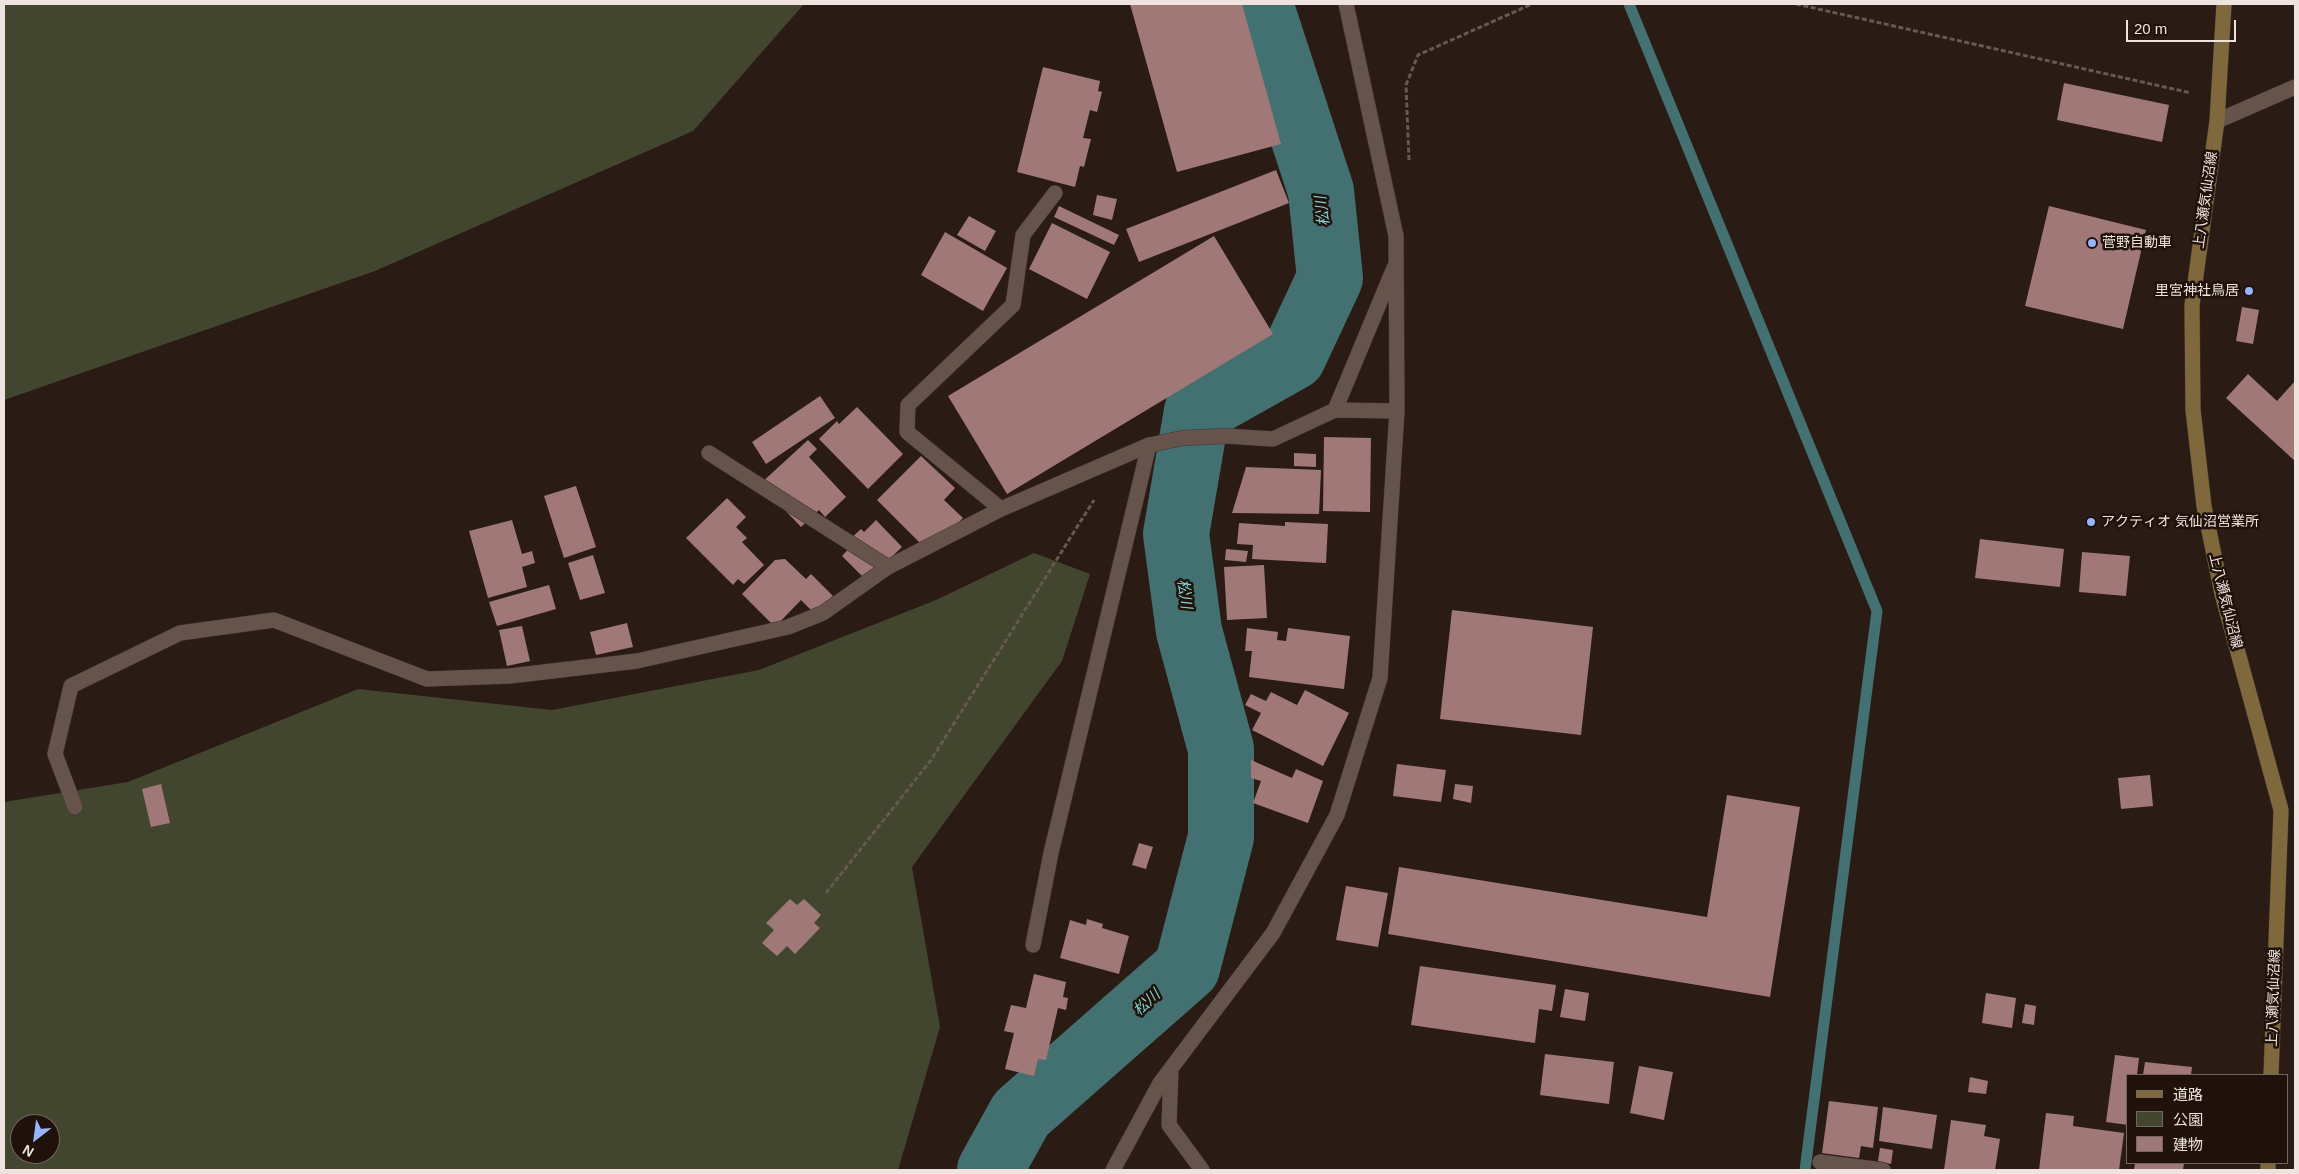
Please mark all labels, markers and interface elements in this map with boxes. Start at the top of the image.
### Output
scale bar [2129,10,2239,42]
text: 20 m [2134,20,2167,37]
street label: 上八瀬気仙沼線 [2191,150,2221,250]
water label: 松川 [1312,195,1334,227]
place label: 菅野自動車 [2102,235,2172,251]
marker: 菅野自動車 [2086,237,2098,249]
place label: 里宮神社鳥居 [2155,283,2239,299]
marker: 里宮神社鳥居 [2243,285,2255,297]
place label: アクティオ 気仙沼営業所 [2101,514,2259,530]
marker: アクティオ 気仙沼営業所 [2085,516,2097,528]
street label: 上八瀬気仙沼線 [2205,551,2245,651]
water label: 松川 [1173,578,1195,610]
street label: 上八瀬気仙沼線 [2264,949,2284,1047]
water label: 松川 [1130,986,1164,1020]
legend [2126,1074,2289,1164]
text: 道路 [2173,1086,2203,1103]
text: 公園 [2173,1111,2203,1128]
north arrow [10,1114,60,1164]
text: 建物 [2173,1136,2203,1153]
text: N [20,1142,36,1161]

